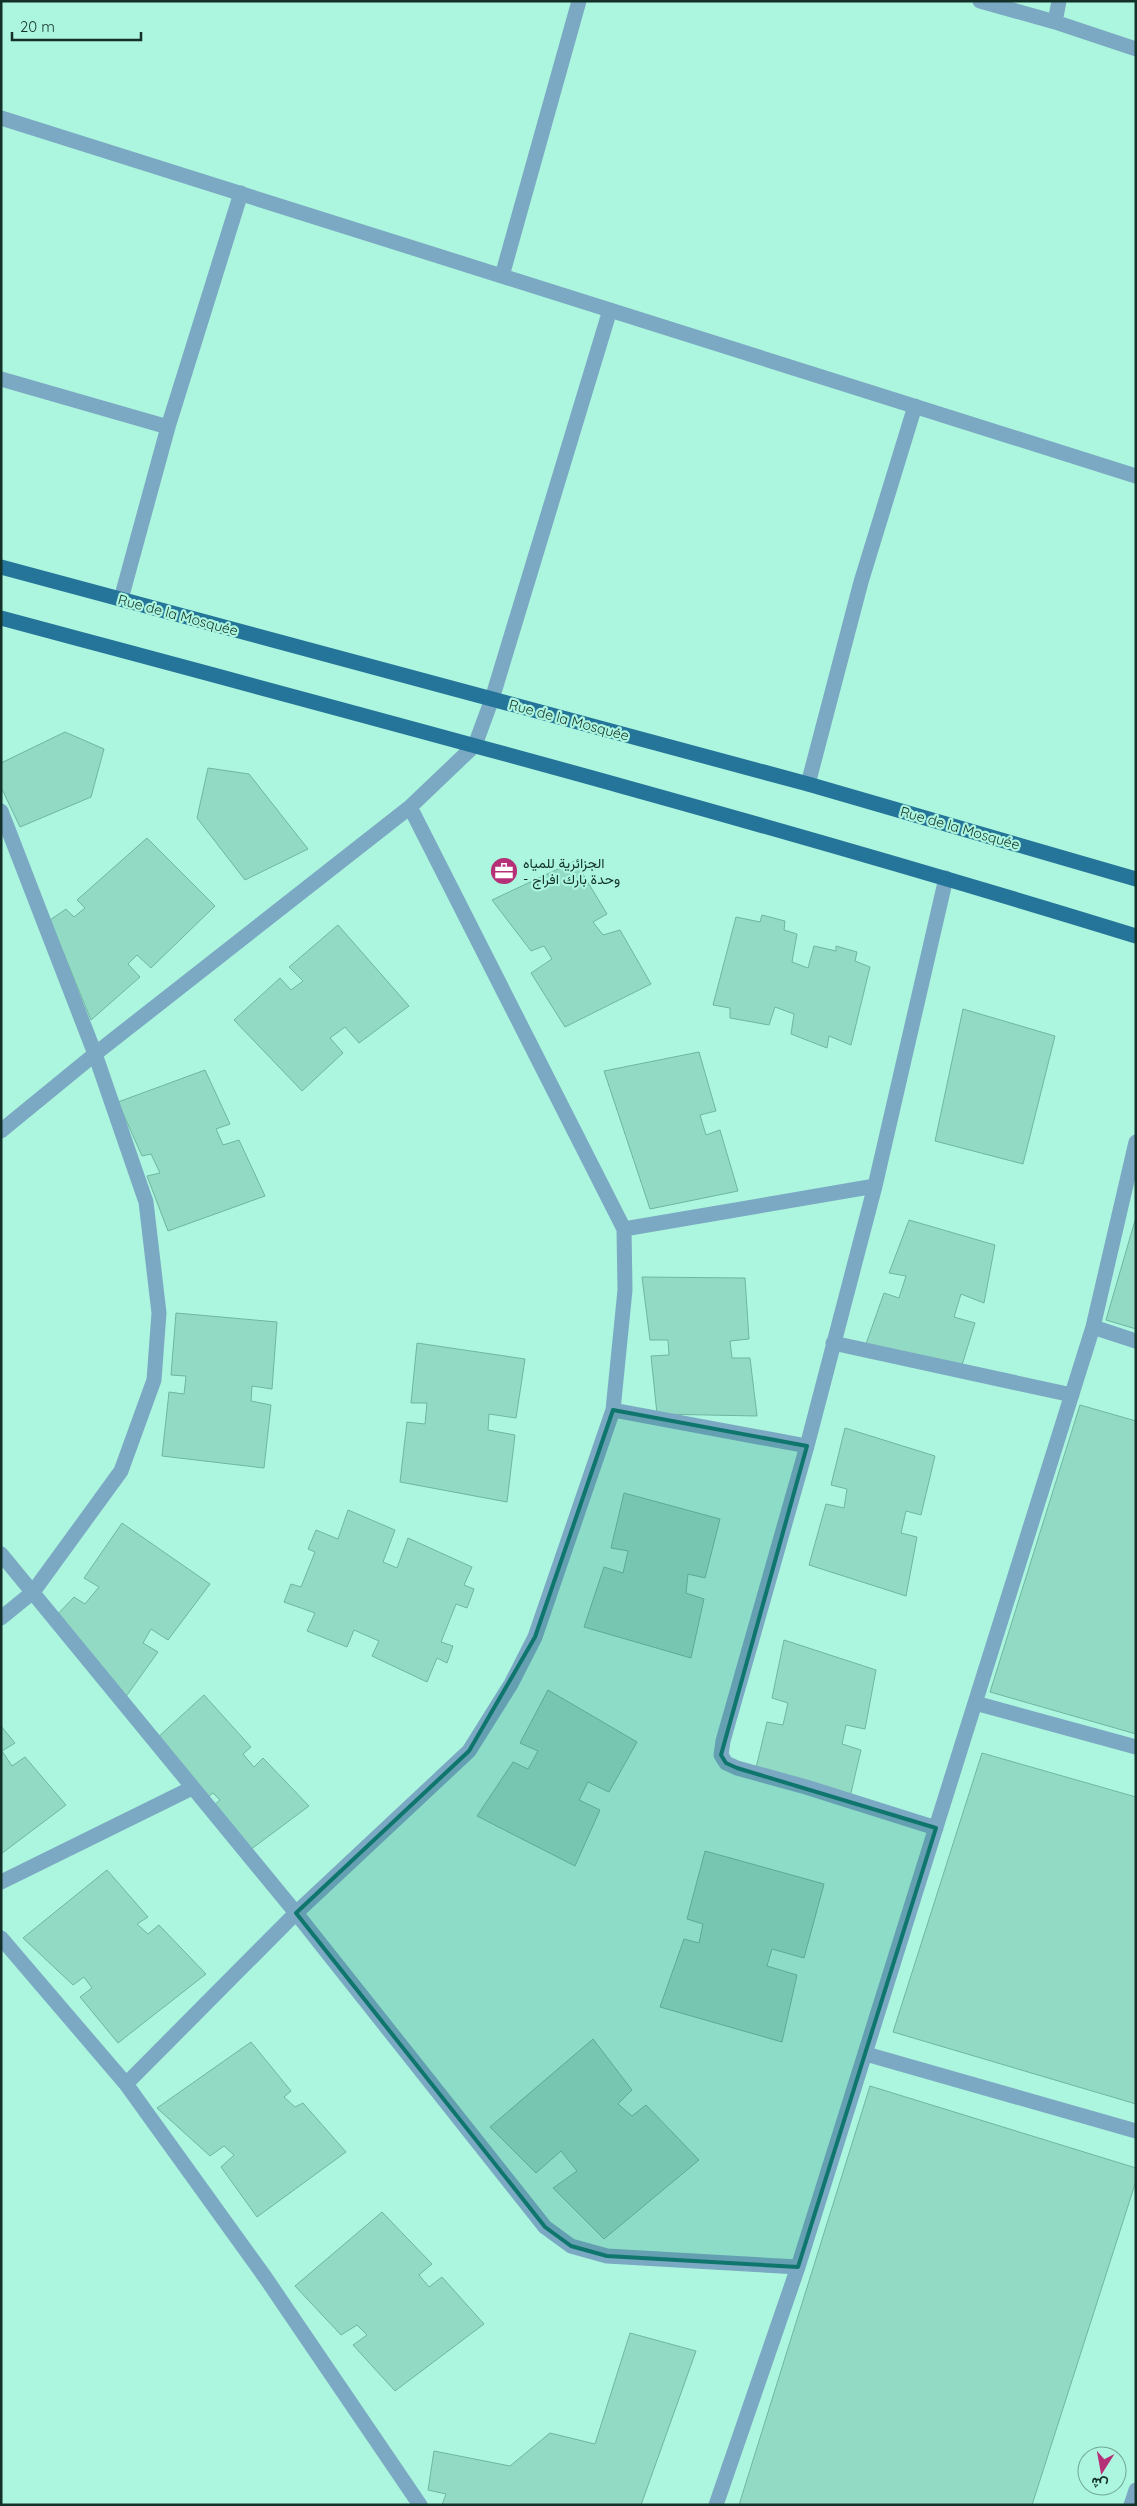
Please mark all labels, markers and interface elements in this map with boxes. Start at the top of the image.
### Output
scale bar [12,10,141,42]
text: 20 m [20,17,55,36]
street label: Rue de la Mosquée [116,590,240,640]
street label: Rue de la Mosquée [507,695,631,745]
street label: Rue de la Mosquée [898,802,1022,854]
place label: الجزائرية للمياه - وحدة بارك افراج [523,854,620,890]
office icon: الجزائرية للمياه - وحدة بارك افراج [489,856,519,886]
north arrow [1077,2446,1127,2496]
text: ش [1089,2473,1109,2494]

